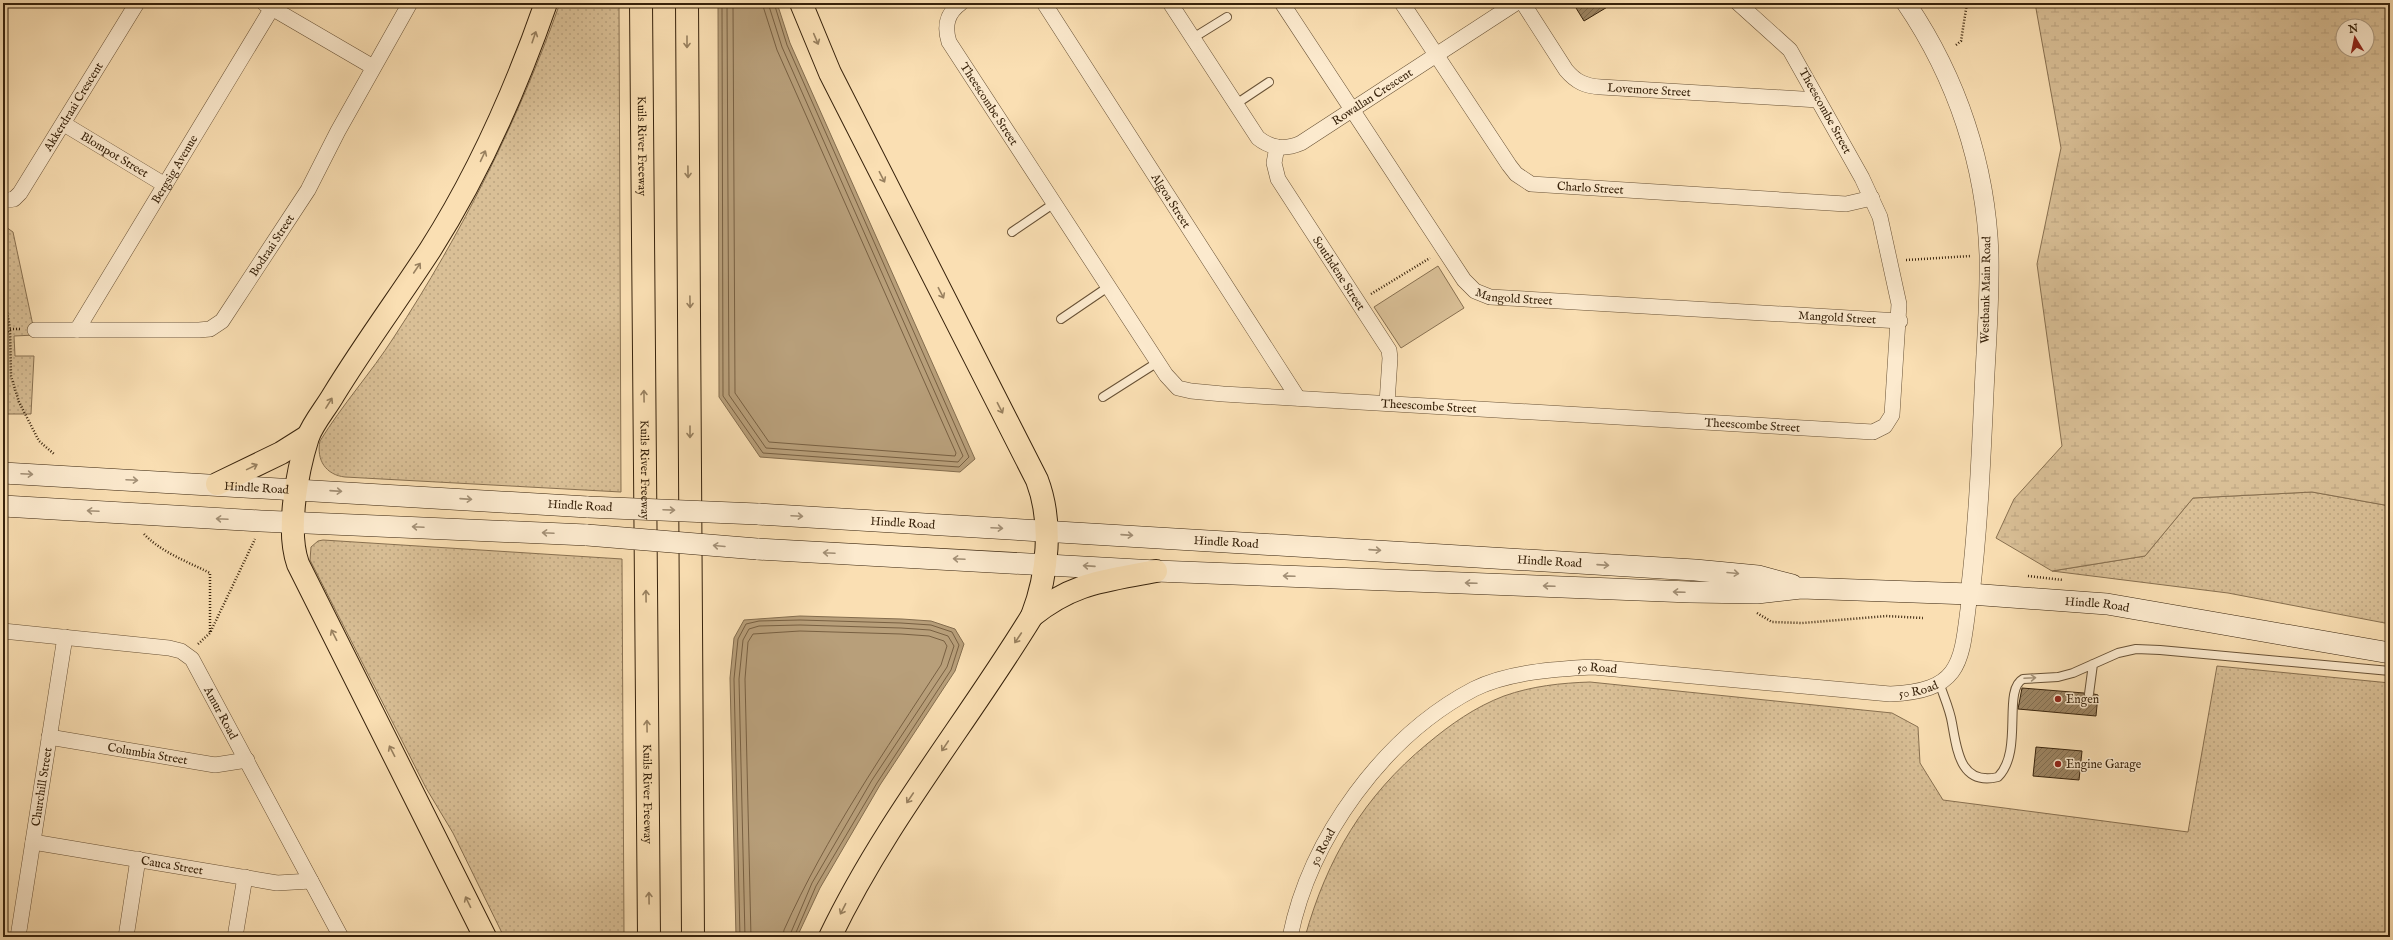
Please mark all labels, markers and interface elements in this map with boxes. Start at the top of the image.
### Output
north arrow [2335,18,2375,58]
text: N [2347,21,2360,37]
one-way arrow [531,31,539,43]
one-way arrow [812,33,820,45]
one-way arrow [683,35,691,48]
street label: Akkerdraai Crescent [40,59,106,155]
street label: Theescombe Street [957,60,1022,148]
street label: Rowallan Crescent [1329,65,1415,128]
street label: Theescombe Street [1795,66,1855,156]
street label: Lovemore Street [1607,80,1691,100]
street label: Kuils River Freeway [634,96,650,196]
street label: Blompot Street [78,128,151,181]
street label: Bergsig Avenue [148,132,201,206]
one-way arrow [480,150,487,162]
one-way arrow [684,165,692,178]
street label: Algoa Street [1147,170,1194,231]
one-way arrow [879,171,886,183]
street label: Charlo Street [1557,178,1624,197]
street label: Bodraai Street [246,211,298,279]
street label: Southdene Street [1310,233,1369,313]
street label: Westbank Main Road [1978,236,1994,344]
one-way arrow [413,263,421,274]
street label: Mangold Street [1473,284,1553,308]
one-way arrow [938,286,945,298]
one-way arrow [686,295,694,308]
street label: Mangold Street [1798,308,1877,327]
one-way arrow [640,390,648,403]
street label: Theescombe Street [1381,396,1477,416]
one-way arrow [325,398,333,409]
one-way arrow [997,402,1005,414]
street label: Theescombe Street [1704,415,1800,435]
street label: Kuils River Freeway [637,420,653,520]
one-way arrow [686,425,694,438]
one-way arrow [246,463,258,470]
one-way arrow [20,470,33,478]
one-way arrow [125,476,138,483]
street label: Hindle Road [224,478,290,497]
one-way arrow [329,487,342,494]
one-way arrow [459,496,472,503]
street label: Hindle Road [547,497,613,515]
one-way arrow [662,506,675,514]
one-way arrow [87,508,100,515]
one-way arrow [790,512,803,520]
street label: Hindle Road [870,513,936,532]
one-way arrow [216,515,229,522]
one-way arrow [412,524,425,531]
one-way arrow [990,524,1003,531]
one-way arrow [542,530,555,537]
one-way arrow [1120,531,1133,539]
street label: Hindle Road [1193,533,1260,551]
one-way arrow [713,542,726,549]
one-way arrow [1368,547,1381,554]
one-way arrow [823,549,836,556]
street label: Hindle Road [1517,552,1583,571]
one-way arrow [953,555,966,563]
one-way arrow [1596,561,1609,569]
one-way arrow [1083,563,1096,570]
one-way arrow [1726,570,1739,577]
one-way arrow [1283,573,1296,580]
one-way arrow [1465,580,1478,587]
one-way arrow [1543,583,1556,590]
one-way arrow [1673,588,1686,595]
one-way arrow [642,590,650,603]
street label: Hindle Road [2064,593,2131,615]
one-way arrow [330,629,337,641]
one-way arrow [1014,633,1022,644]
street label: 50 Road [1577,659,1618,677]
one-way arrow [2023,675,2036,682]
street label: 50 Road [1898,677,1941,701]
street label: Amur Road [200,683,241,742]
place label: Engen [2066,692,2100,707]
marker: Engen [2053,694,2063,704]
one-way arrow [643,720,651,733]
street label: Columbia Street [106,740,189,768]
one-way arrow [941,740,949,751]
street label: Kuils River Freeway [640,744,656,844]
one-way arrow [388,745,395,757]
street label: Churchill Street [28,746,55,827]
place label: Engine Garage [2066,757,2142,772]
marker: Engine Garage [2053,759,2063,769]
one-way arrow [906,792,914,803]
street label: 50 Road [1307,825,1339,868]
street label: Cauca Street [140,853,204,878]
one-way arrow [645,892,653,905]
one-way arrow [464,896,471,908]
one-way arrow [839,903,846,915]

